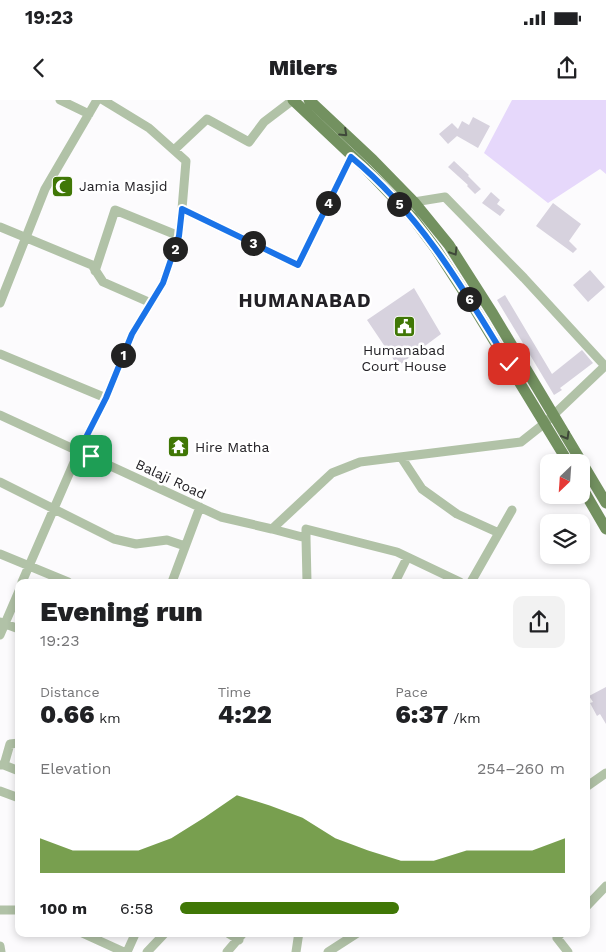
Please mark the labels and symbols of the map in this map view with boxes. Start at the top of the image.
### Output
one-way arrow [339,127,348,136]
mosque icon: Jamia Masjid [51,174,75,198]
place label: Jamia Masjid [79,178,167,194]
pin: 4 [316,190,340,216]
pin: 5 [386,192,412,216]
pin: 3 [240,230,266,256]
pin: 2 [162,236,188,262]
one-way arrow [448,247,458,256]
pin: 6 [456,286,482,312]
district label: HUMANABAD [238,289,372,312]
public building icon: Humanabad Court House [392,315,416,339]
pin: 1 [110,342,136,368]
place label: Humanabad Court House [361,342,447,374]
pin [488,343,530,385]
one-way arrow [560,430,570,439]
pin [70,435,112,477]
temple icon: Hire Matha [167,435,191,459]
place label: Hire Matha [195,439,269,455]
north arrow [540,454,590,504]
street label: Balaji Road [133,456,209,502]

